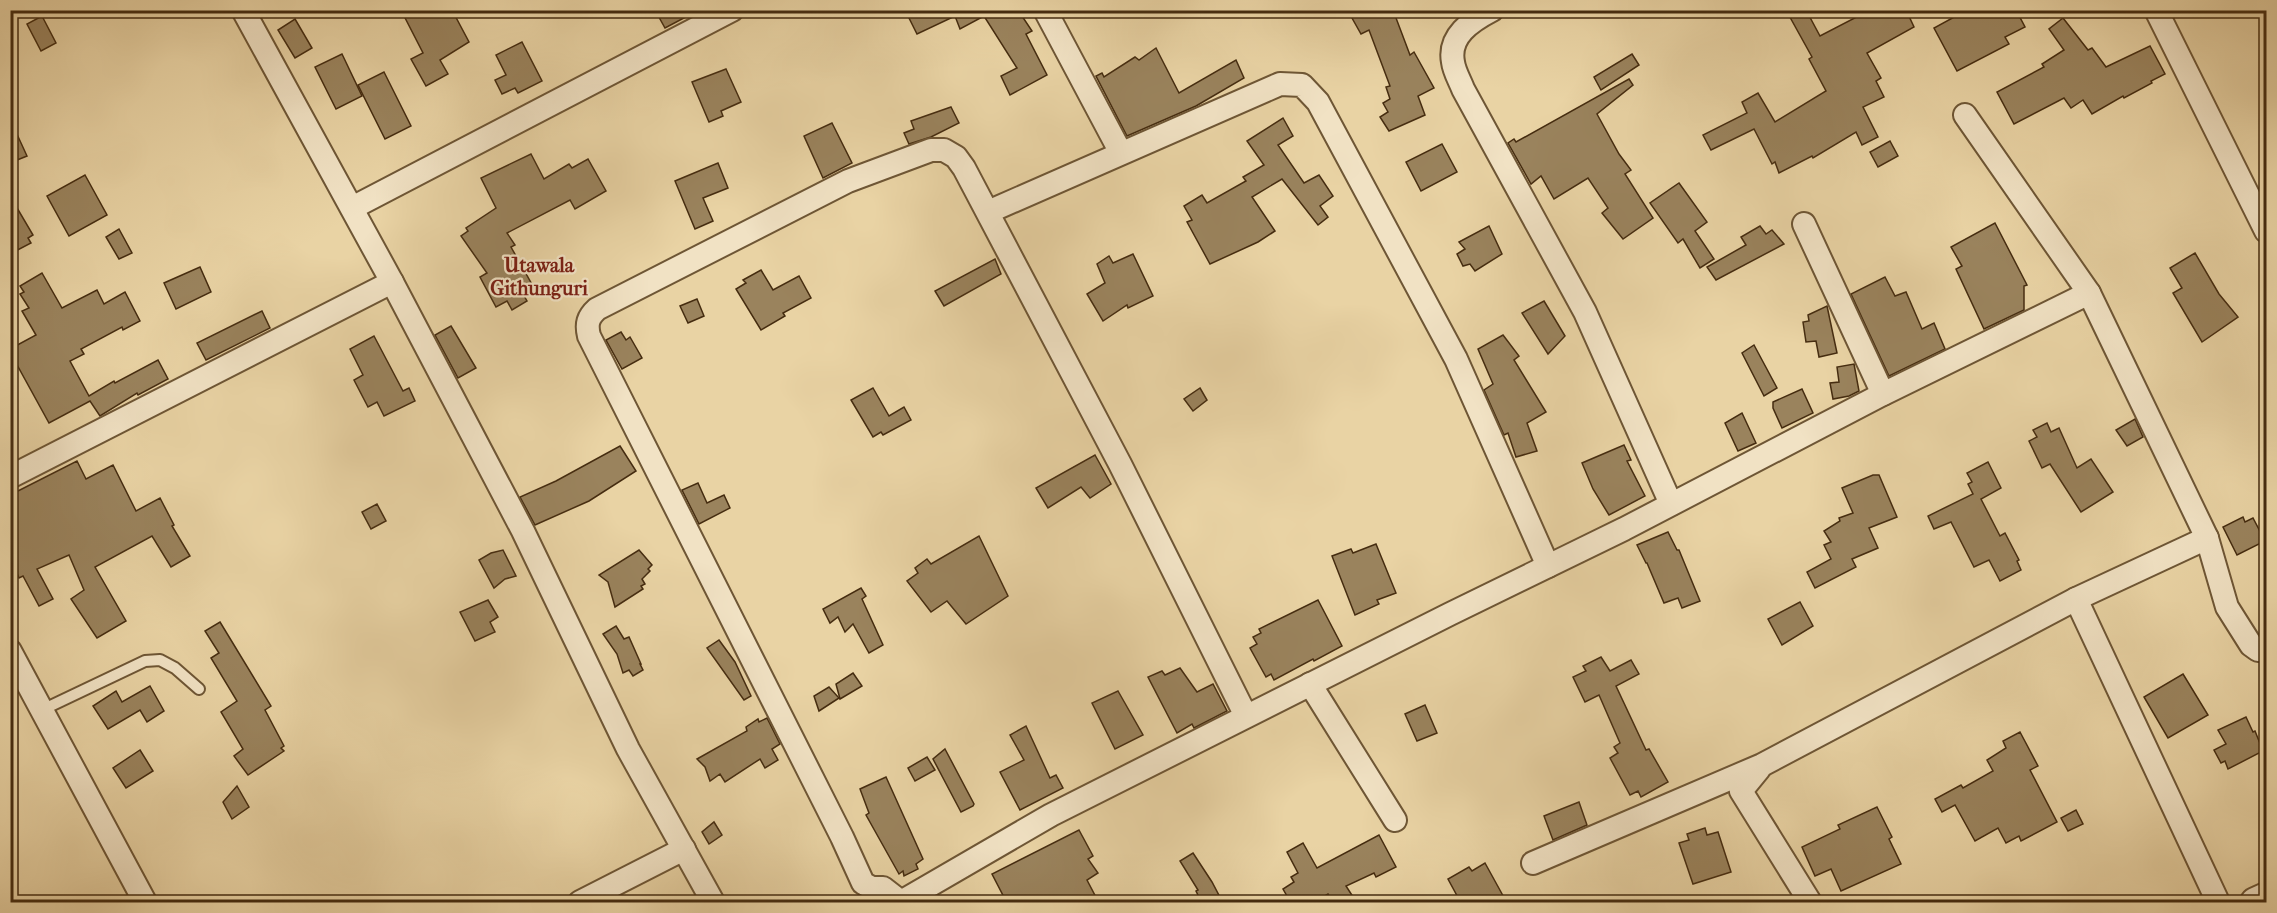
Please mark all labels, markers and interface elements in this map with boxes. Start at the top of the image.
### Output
district label: Utawala Githunguri [490,254,589,300]

